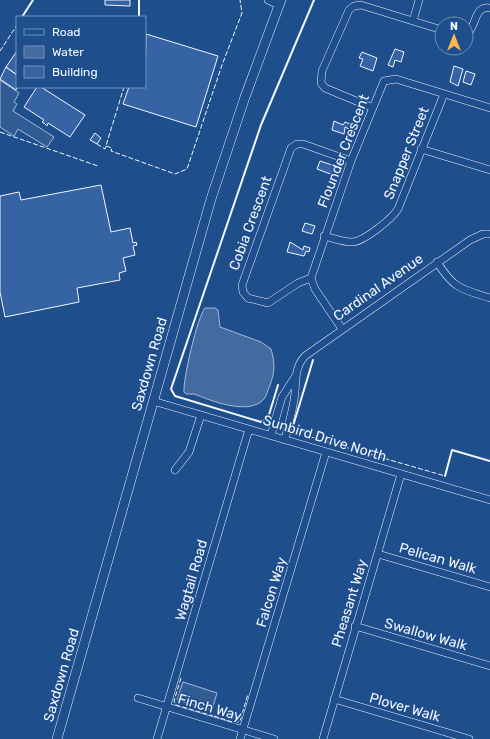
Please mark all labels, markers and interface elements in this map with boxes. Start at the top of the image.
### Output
legend [16,16,146,88]
north arrow [434,16,474,56]
text: N [450,20,458,33]
text: Road [52,25,80,39]
text: Water [52,45,84,59]
text: Building [52,65,98,79]
street label: Flounder Crescent [314,92,373,210]
street label: Snapper Street [380,104,433,202]
street label: Cobia Crescent [226,173,276,273]
street label: Cardinal Avenue [330,250,427,325]
street label: Saxdown Road [128,316,171,413]
street label: Sunbird Drive North [261,412,389,465]
street label: Wagtail Road [172,538,211,623]
street label: Pelican Walk [397,539,479,578]
street label: Falcon Way [253,555,290,629]
street label: Pheasant Way [328,557,371,649]
street label: Swallow Walk [382,615,470,655]
street label: Saxdown Road [40,627,83,724]
street label: Plover Walk [367,689,443,726]
street label: Finch Way [176,690,244,725]

